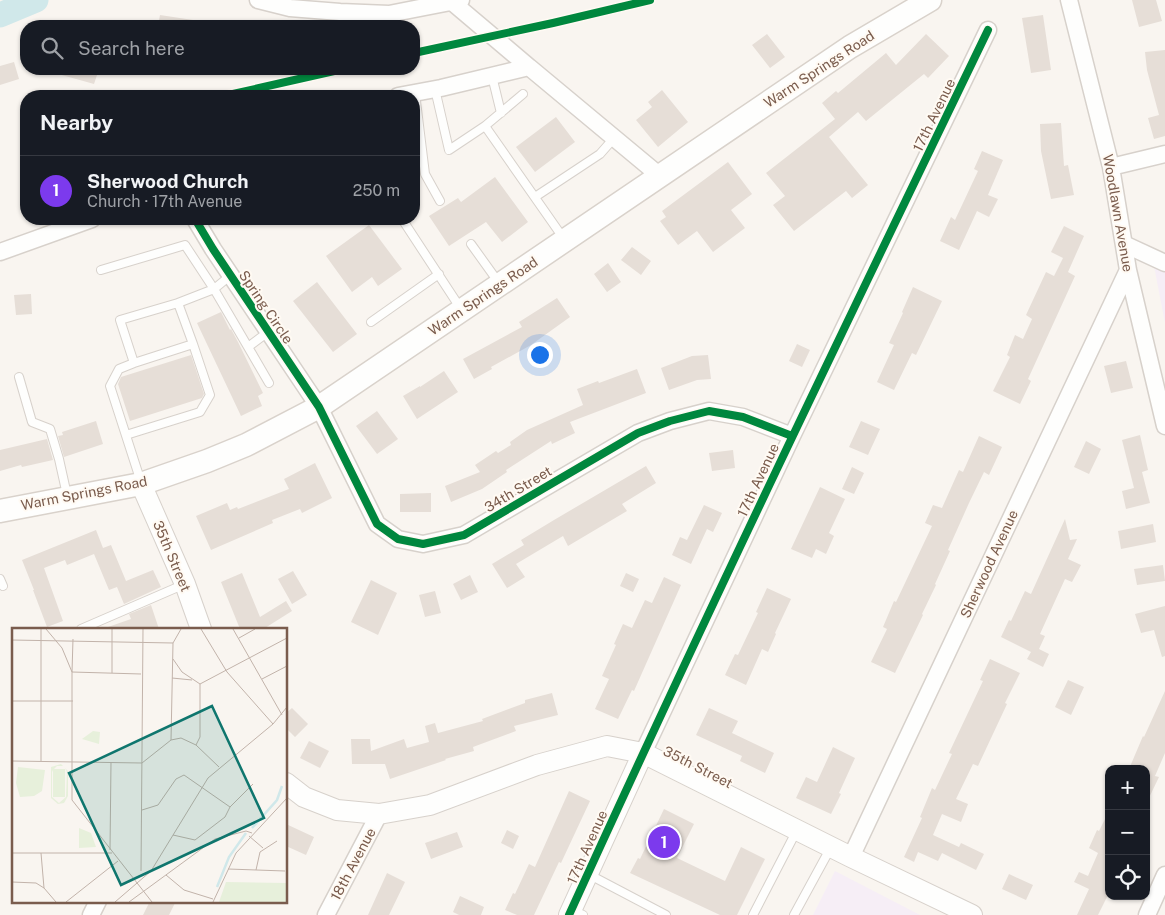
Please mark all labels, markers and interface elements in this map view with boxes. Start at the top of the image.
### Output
search box [20,20,420,75]
street label: Warm Springs Road [761,27,877,111]
icon: search [38,34,66,62]
text: Search here [78,37,185,59]
street label: 17th Avenue [909,76,959,154]
text: Nearby [40,110,113,135]
street label: Woodlawn Avenue [1100,153,1136,273]
text: Sherwood Church [87,170,248,192]
text: 1 [53,181,59,200]
text: 250 m [353,181,400,200]
text: Church · 17th Avenue [87,192,242,211]
street label: Warm Springs Road [425,253,541,339]
street label: Spring Circle [236,267,296,347]
your location [527,342,553,368]
street label: 17th Avenue [734,441,782,519]
street label: 34th Street [482,463,554,515]
street label: Warm Springs Road [19,473,149,513]
street label: Sherwood Avenue [957,507,1021,621]
street label: 35th Street [150,518,194,594]
inset map [12,628,288,902]
street label: 35th Street [661,743,735,791]
map controls [1105,765,1150,900]
button: + [1105,765,1150,810]
street label: 17th Avenue [564,808,610,886]
button: − [1105,810,1150,855]
pin: 1 [648,823,680,861]
street label: 18th Avenue [327,825,379,903]
button: locate [1105,855,1150,900]

